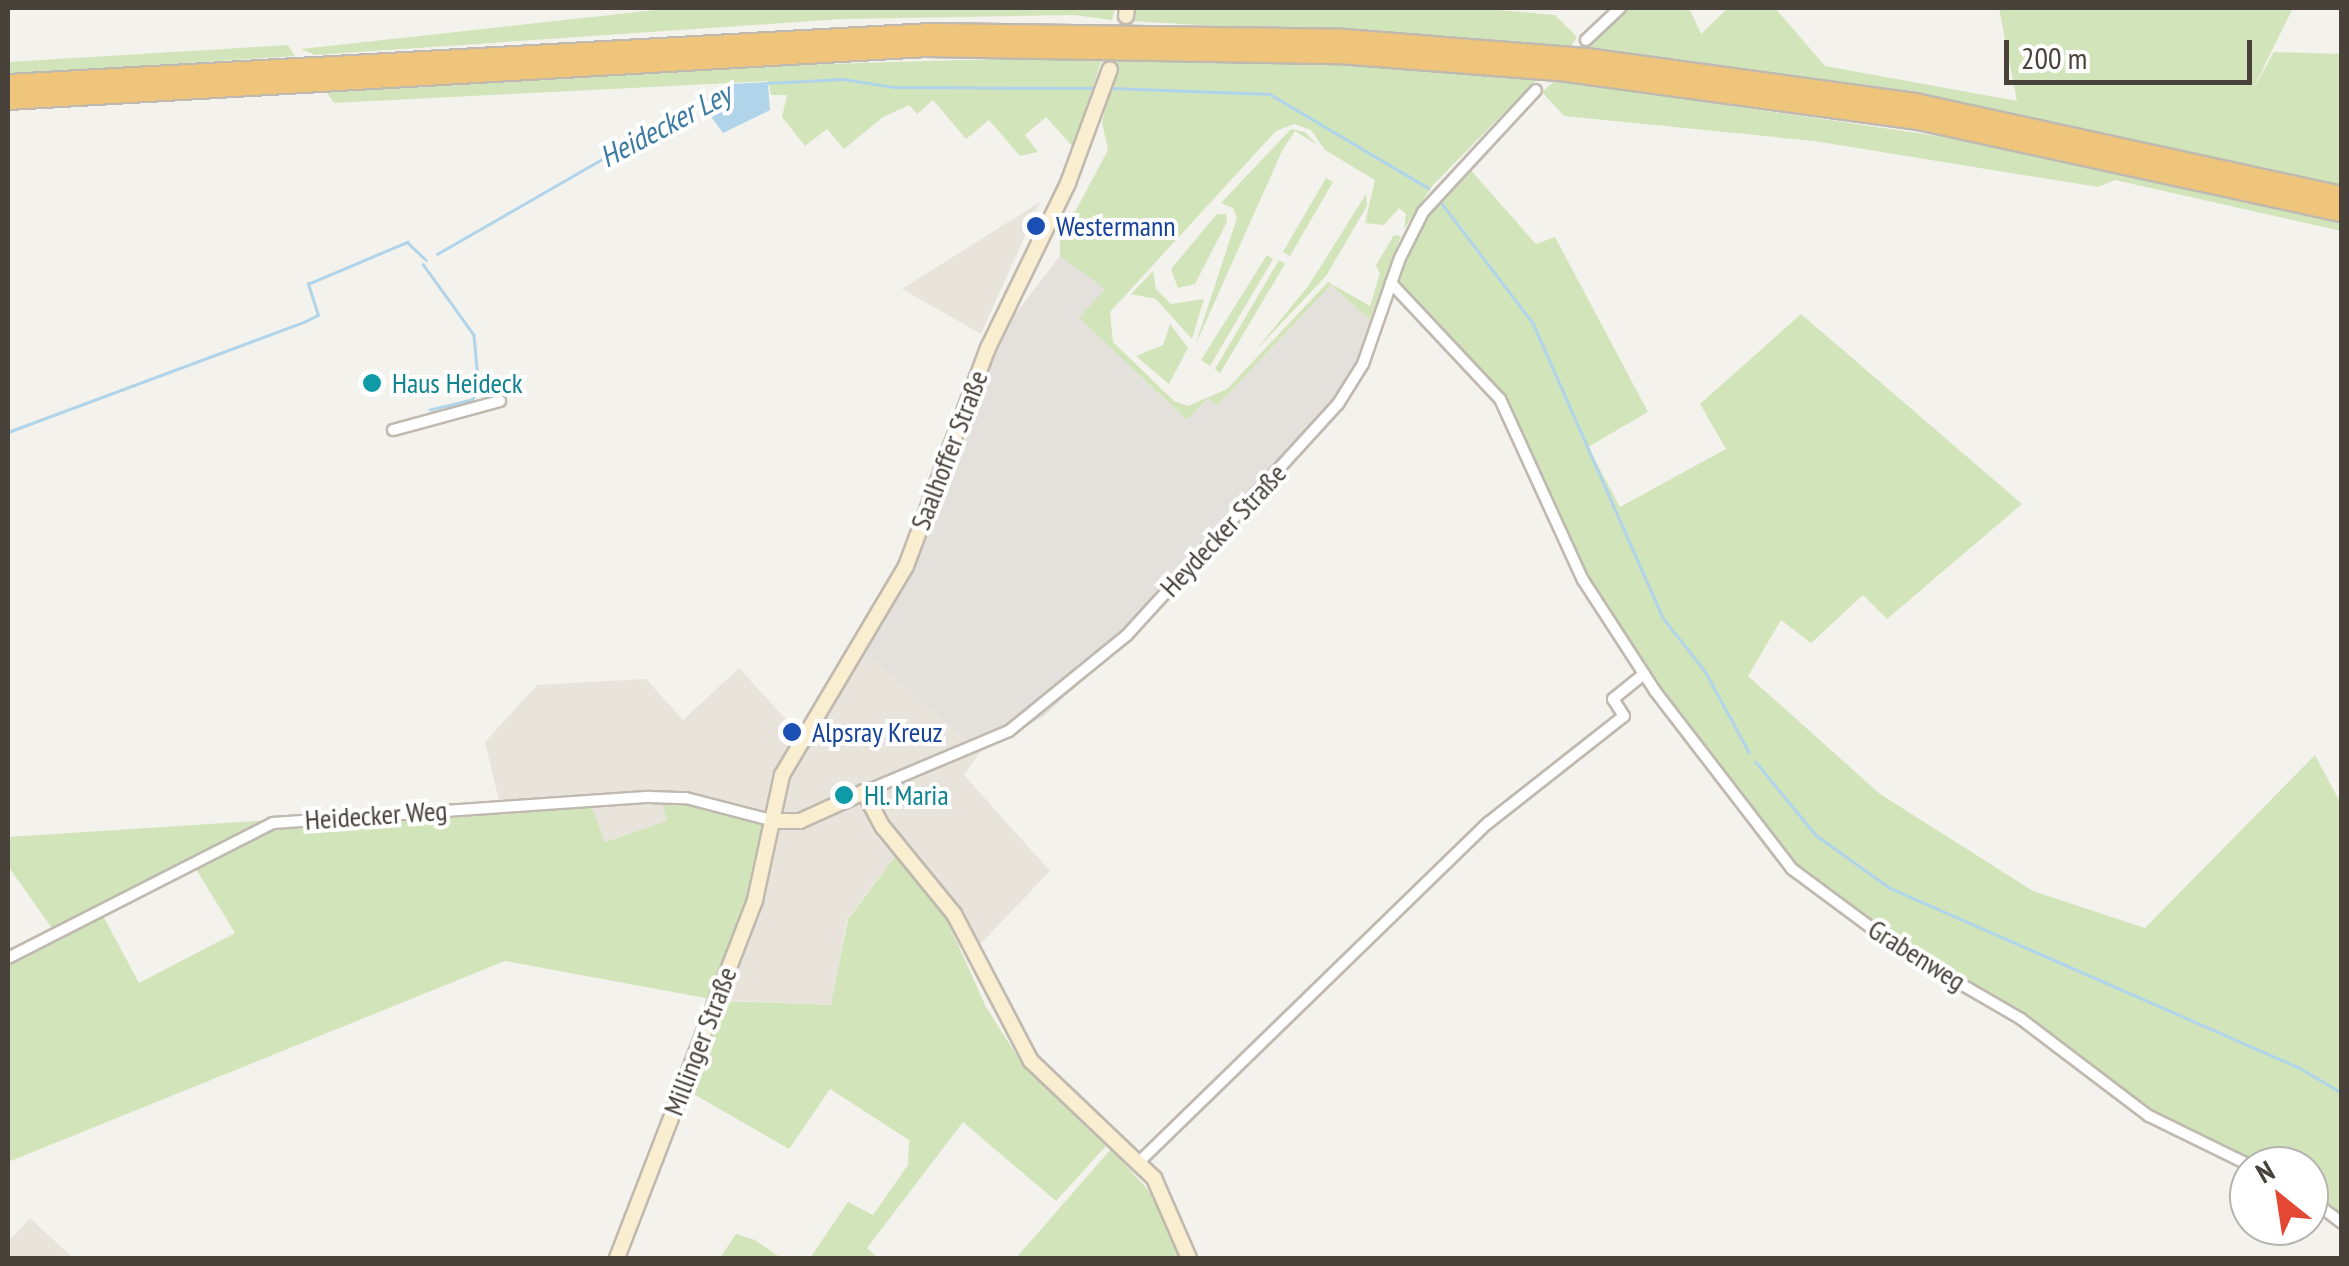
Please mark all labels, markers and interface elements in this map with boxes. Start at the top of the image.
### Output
scale bar [2009,20,2256,82]
text: 200 m [2021,38,2087,77]
water label: Heidecker Ley [593,75,737,175]
place label: Westermann [1056,209,1176,243]
marker: Westermann [1025,215,1047,237]
street label: Saalhoffer Straße [903,365,995,535]
place label: Haus Heideck [392,366,523,400]
marker: Haus Heideck [361,372,383,394]
street label: Heydecker Straße [1153,457,1293,603]
place label: Alpsray Kreuz [812,715,943,749]
marker: Alpsray Kreuz [781,721,803,743]
place label: Hl. Maria [864,778,950,812]
marker: Hl. Maria [833,784,855,806]
street label: Heidecker Weg [303,793,449,837]
street label: Grabenweg [1862,912,1972,998]
street label: Millinger Straße [656,962,744,1120]
north arrow [2229,1146,2329,1246]
text: N [2249,1152,2281,1191]

